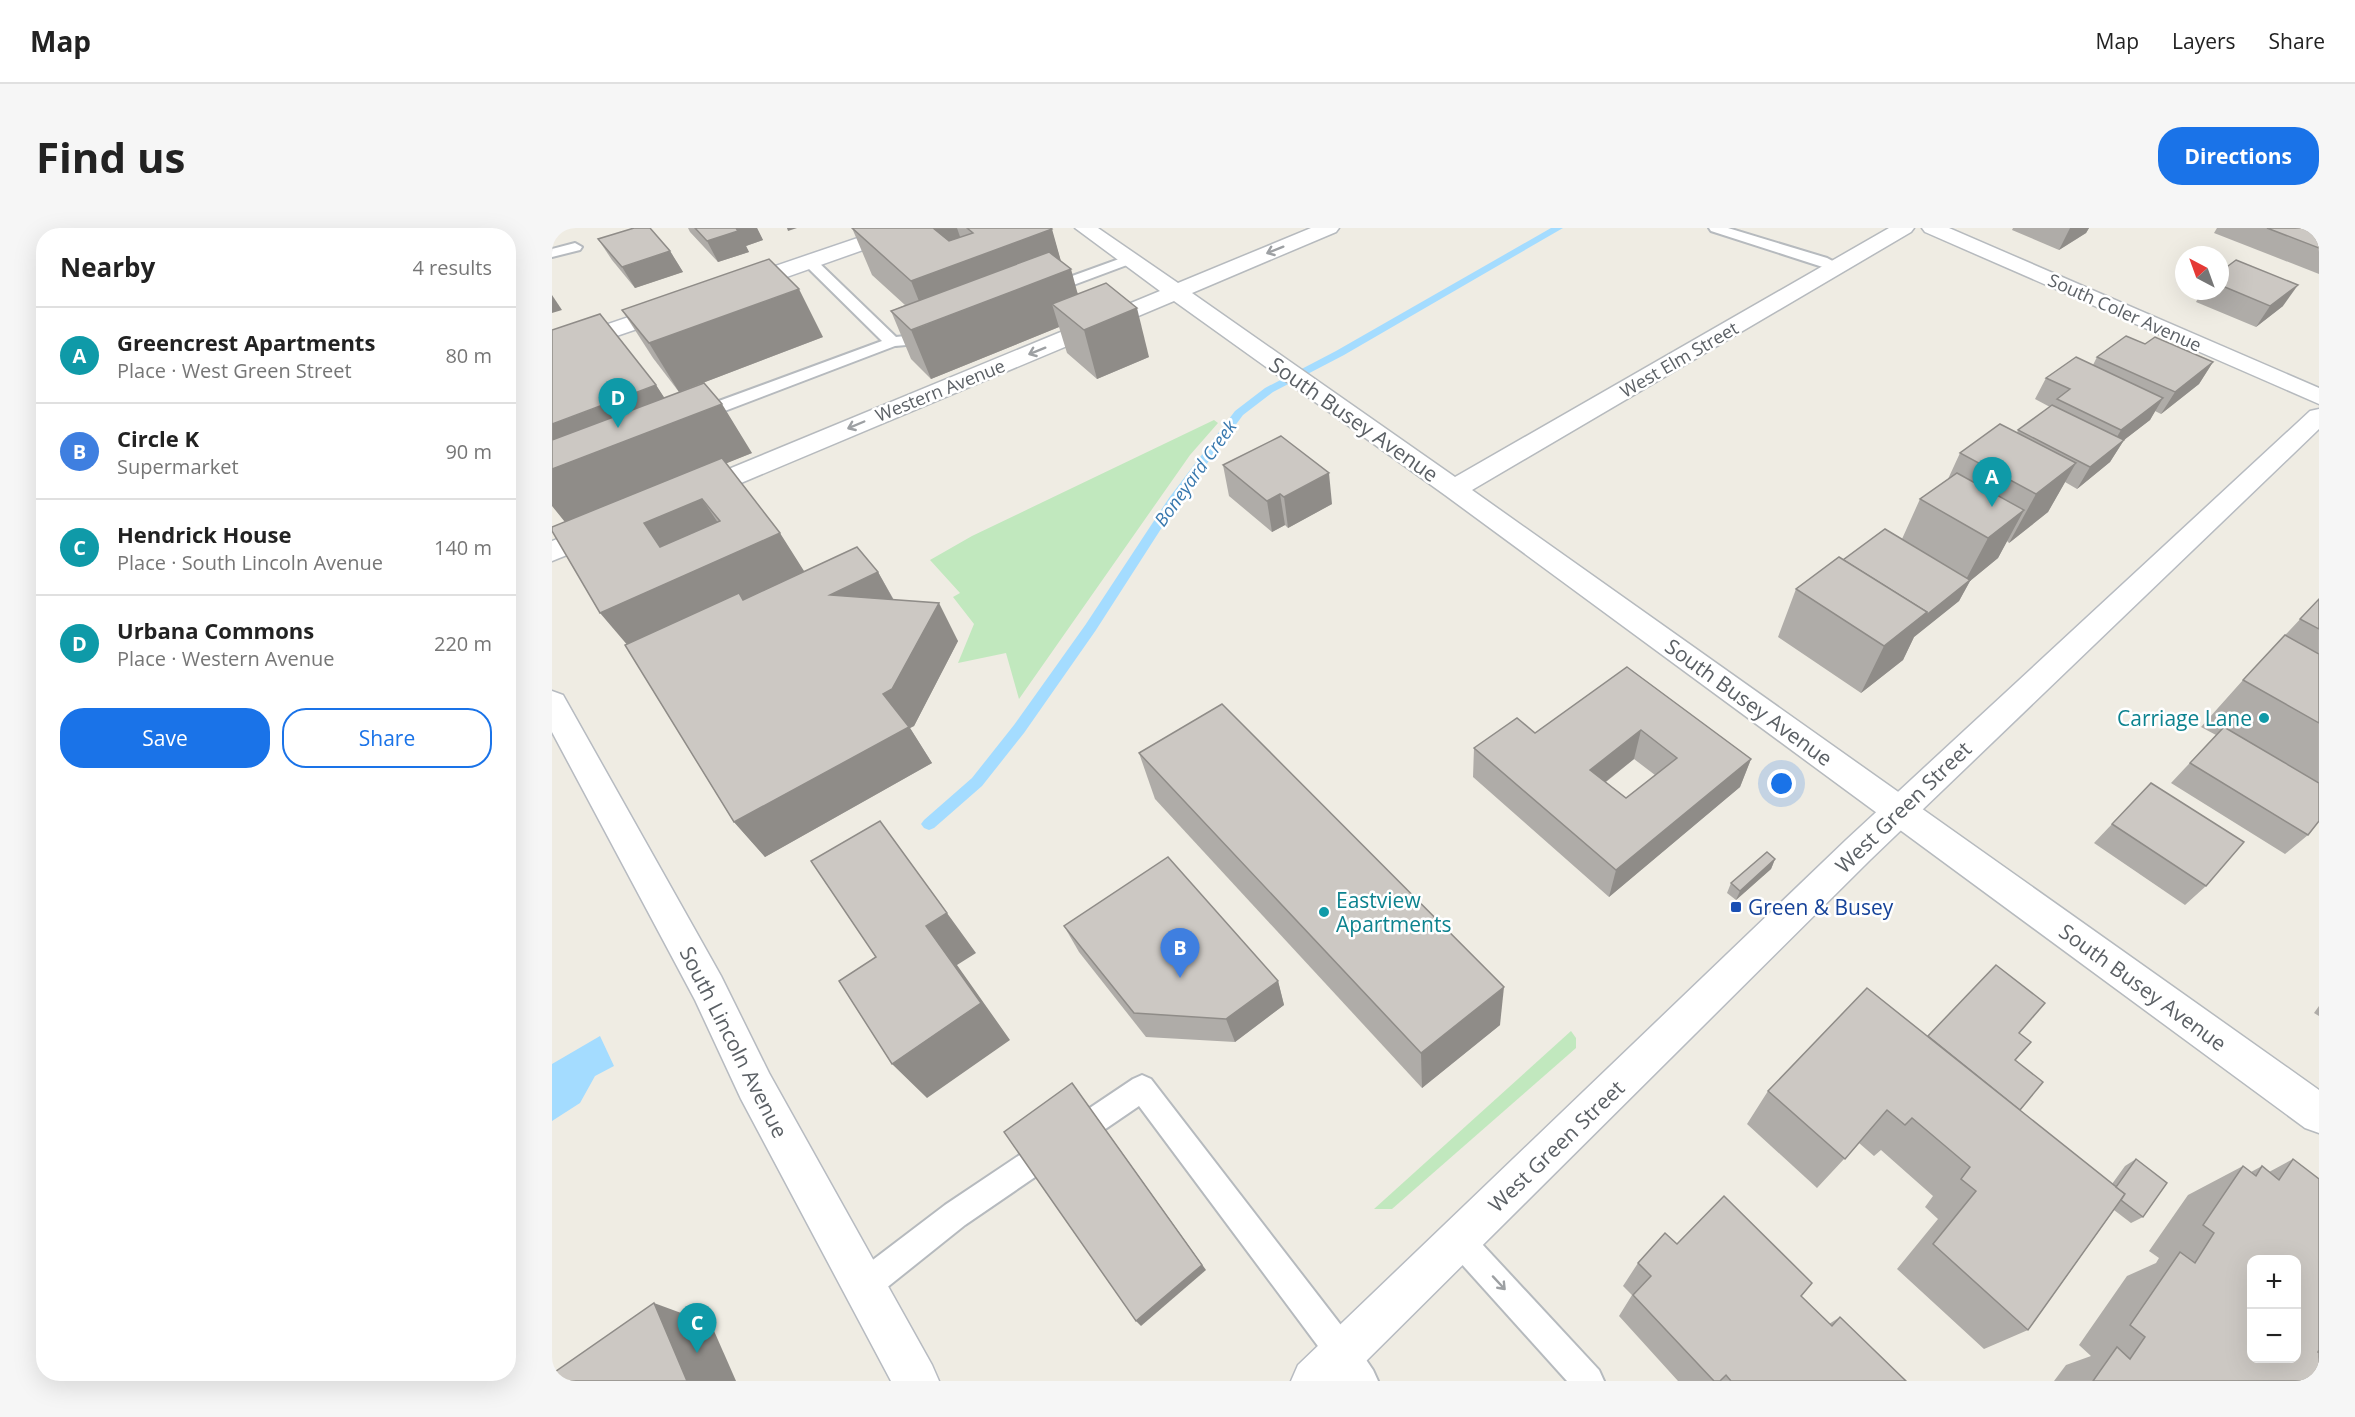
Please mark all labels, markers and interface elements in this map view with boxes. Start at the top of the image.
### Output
text: Map [30,22,91,60]
text: Map [2096,27,2139,55]
text: Layers [2172,27,2236,55]
text: Share [2269,27,2325,55]
button: Directions [2158,127,2319,185]
text: Find us [36,128,185,185]
one-way arrow [1266,245,1284,256]
north arrow [2175,246,2229,300]
text: Nearby [60,249,155,285]
text: 4 results [412,254,492,281]
street label: South Coler Avenue [2045,267,2205,357]
street label: West Elm Street [1616,315,1742,403]
text: Greencrest Apartments [117,327,375,357]
text: A [73,342,86,369]
text: 80 m [445,342,492,369]
one-way arrow [1028,346,1047,357]
street label: South Busey Avenue [1264,350,1444,488]
street label: Western Avenue [872,353,1008,427]
text: Place · West Green Street [117,357,352,384]
pin: D [598,378,638,428]
water label: Boneyard Creek [1148,414,1242,531]
one-way arrow [848,420,866,431]
text: Circle K [117,423,199,453]
text: B [73,438,86,465]
text: 90 m [445,438,492,465]
text: Supermarket [117,453,239,480]
pin: A [1972,458,2012,507]
text: Hendrick House [117,519,291,549]
text: C [73,534,86,561]
text: 140 m [434,534,492,561]
text: Place · South Lincoln Avenue [117,549,383,576]
text: Urbana Commons [117,615,314,645]
text: D [72,630,87,657]
text: 220 m [434,630,492,657]
street label: South Busey Avenue [1660,632,1838,772]
text: Place · Western Avenue [117,645,335,672]
place label: Carriage Lane [2117,704,2252,732]
button: Save [60,708,270,768]
button: Share [282,708,492,768]
marker: Carriage Lane [2257,711,2271,725]
street label: West Green Street [1829,735,1977,879]
your location [1767,769,1796,798]
place label: Eastview Apartments [1336,886,1451,938]
place label: Green & Busey [1748,893,1894,921]
marker: Green & Busey [1729,900,1743,914]
marker: Eastview Apartments [1317,905,1331,919]
street label: South Busey Avenue [2054,917,2232,1057]
pin: B [1160,928,1200,978]
street label: South Lincoln Avenue [674,941,794,1143]
street label: West Green Street [1482,1074,1630,1218]
map controls [2247,1255,2301,1363]
button: + [2247,1255,2301,1309]
one-way arrow [1492,1275,1506,1290]
pin: C [678,1304,716,1353]
button: − [2247,1309,2301,1363]

